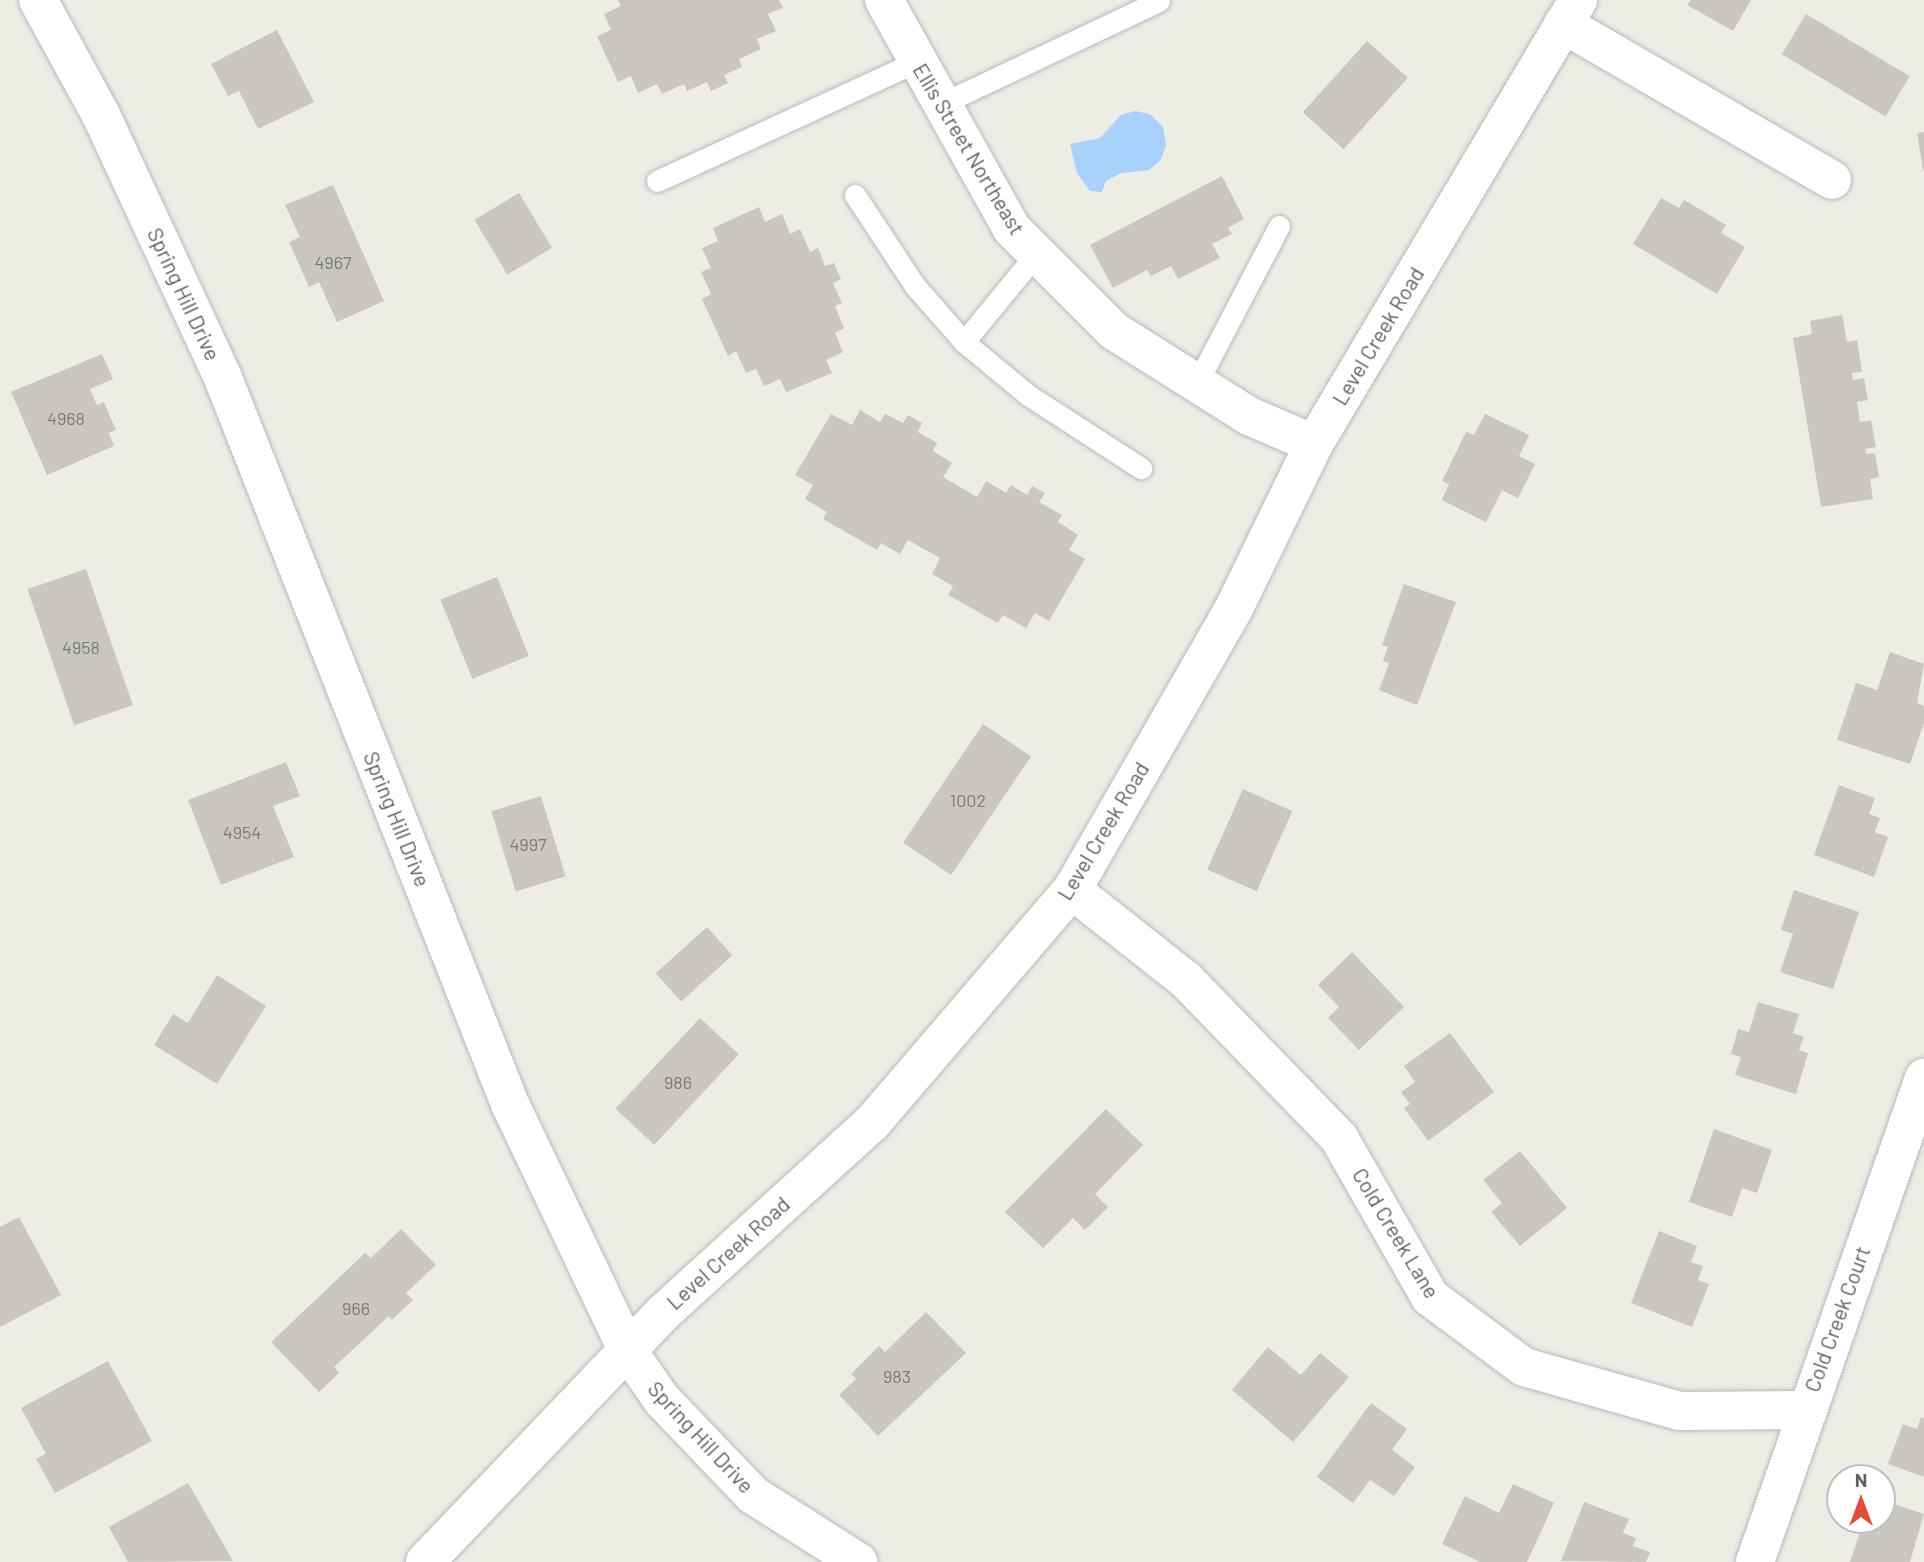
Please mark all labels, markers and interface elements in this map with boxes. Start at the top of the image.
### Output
street label: Ellis Street Northeast [908,59,1030,239]
street label: Spring Hill Drive [142,224,226,364]
house number: 4967 [314,251,352,273]
street label: Level Creek Road [1327,262,1429,410]
house number: 4968 [47,407,85,429]
house number: 4958 [62,636,100,658]
street label: Spring Hill Drive [358,748,436,890]
street label: Level Creek Road [1052,757,1154,905]
house number: 1002 [950,789,986,811]
house number: 4954 [223,821,261,843]
house number: 4997 [509,833,547,855]
house number: 986 [664,1071,692,1093]
street label: Cold Creek Lane [1347,1163,1445,1303]
street label: Level Creek Road [661,1191,795,1315]
street label: Cold Creek Court [1799,1243,1875,1395]
house number: 966 [342,1297,370,1319]
house number: 983 [883,1365,911,1387]
street label: Spring Hill Drive [643,1376,759,1498]
north arrow [1826,1464,1896,1534]
text: N [1855,1468,1867,1491]

